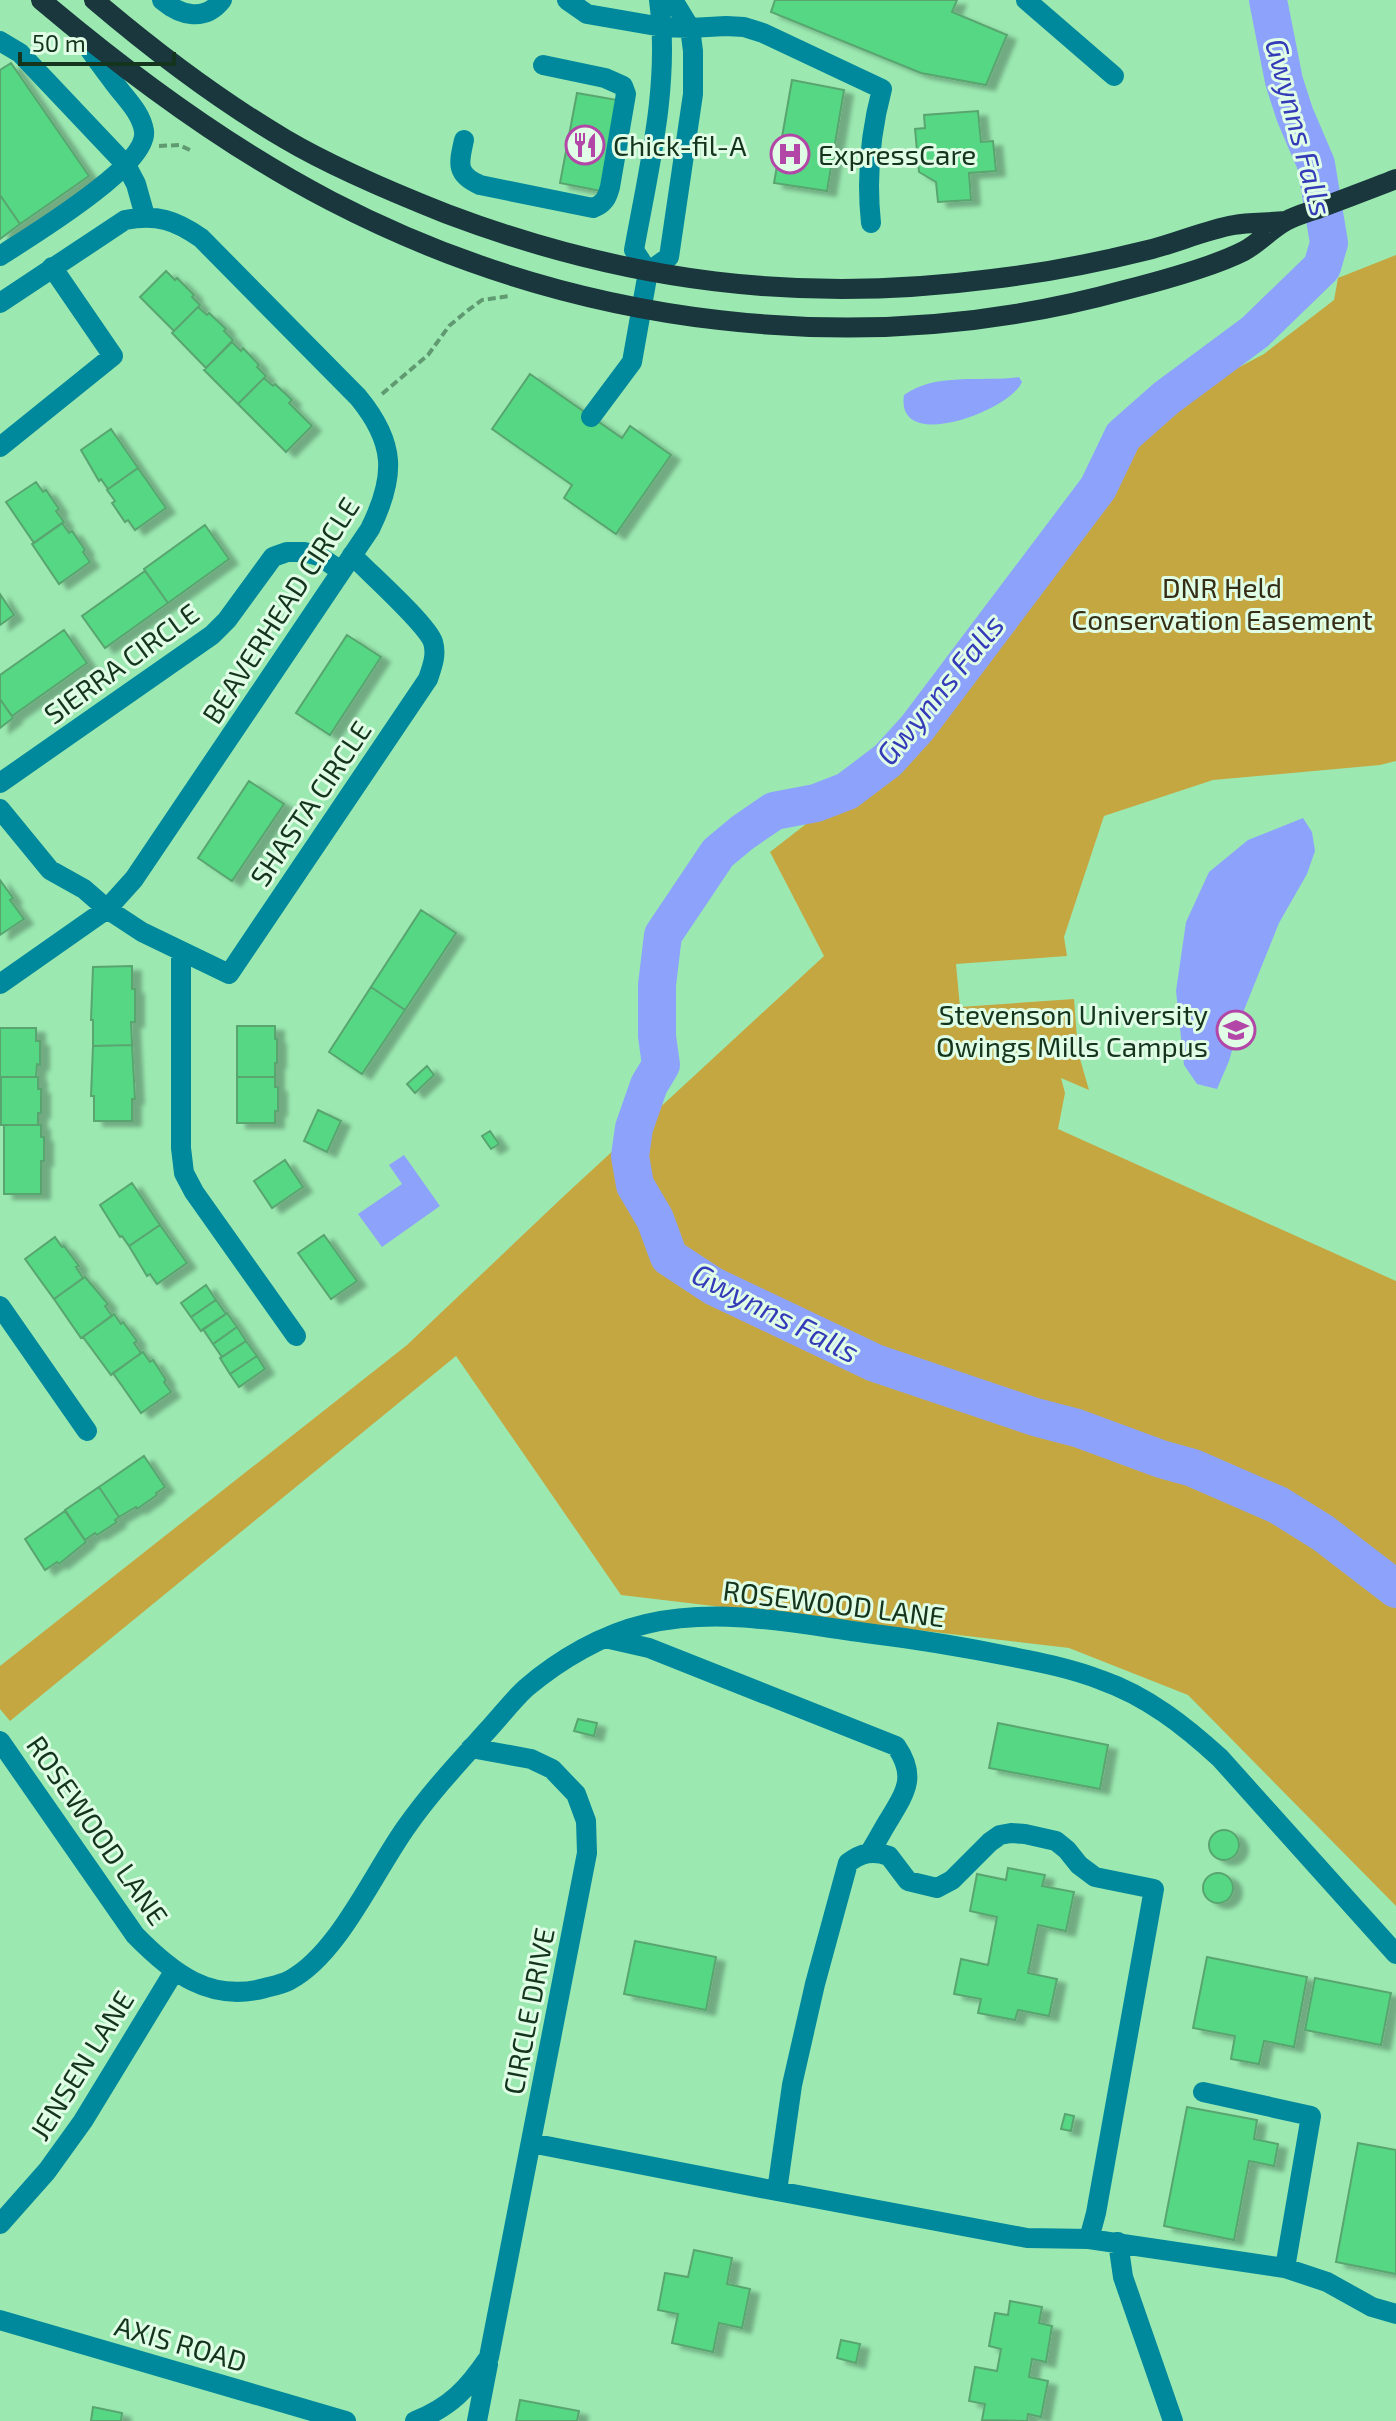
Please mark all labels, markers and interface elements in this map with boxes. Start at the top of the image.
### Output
scale bar [20,16,174,66]
text: 50 m [32,28,86,57]
water label: Gwynns Falls [1258,34,1341,220]
restaurant icon: Chick-fil-A [564,124,606,166]
place label: Chick-fil-A [613,128,747,162]
hospital icon: ExpressCare [769,133,811,175]
place label: ExpressCare [818,137,976,171]
street label: BEAVERHEAD CIRCLE [194,491,366,729]
park label: DNR Held Conservation Easement [1071,570,1373,636]
street label: SIERRA CIRCLE [37,595,205,731]
water label: Gwynns Falls [868,607,1011,772]
street label: SHASTA CIRCLE [242,714,378,892]
place label: Stevenson University Owings Mills Campus [936,997,1208,1063]
school or university icon: Stevenson University Owings Mills Campus [1215,1009,1257,1051]
water label: Gwynns Falls [686,1255,865,1370]
street label: ROSEWOOD LANE [721,1573,947,1633]
street label: ROSEWOOD LANE [20,1729,176,1931]
street label: CIRCLE DRIVE [495,1925,561,2097]
street label: JENSEN LANE [22,1984,140,2146]
street label: AXIS ROAD [111,2308,251,2378]

